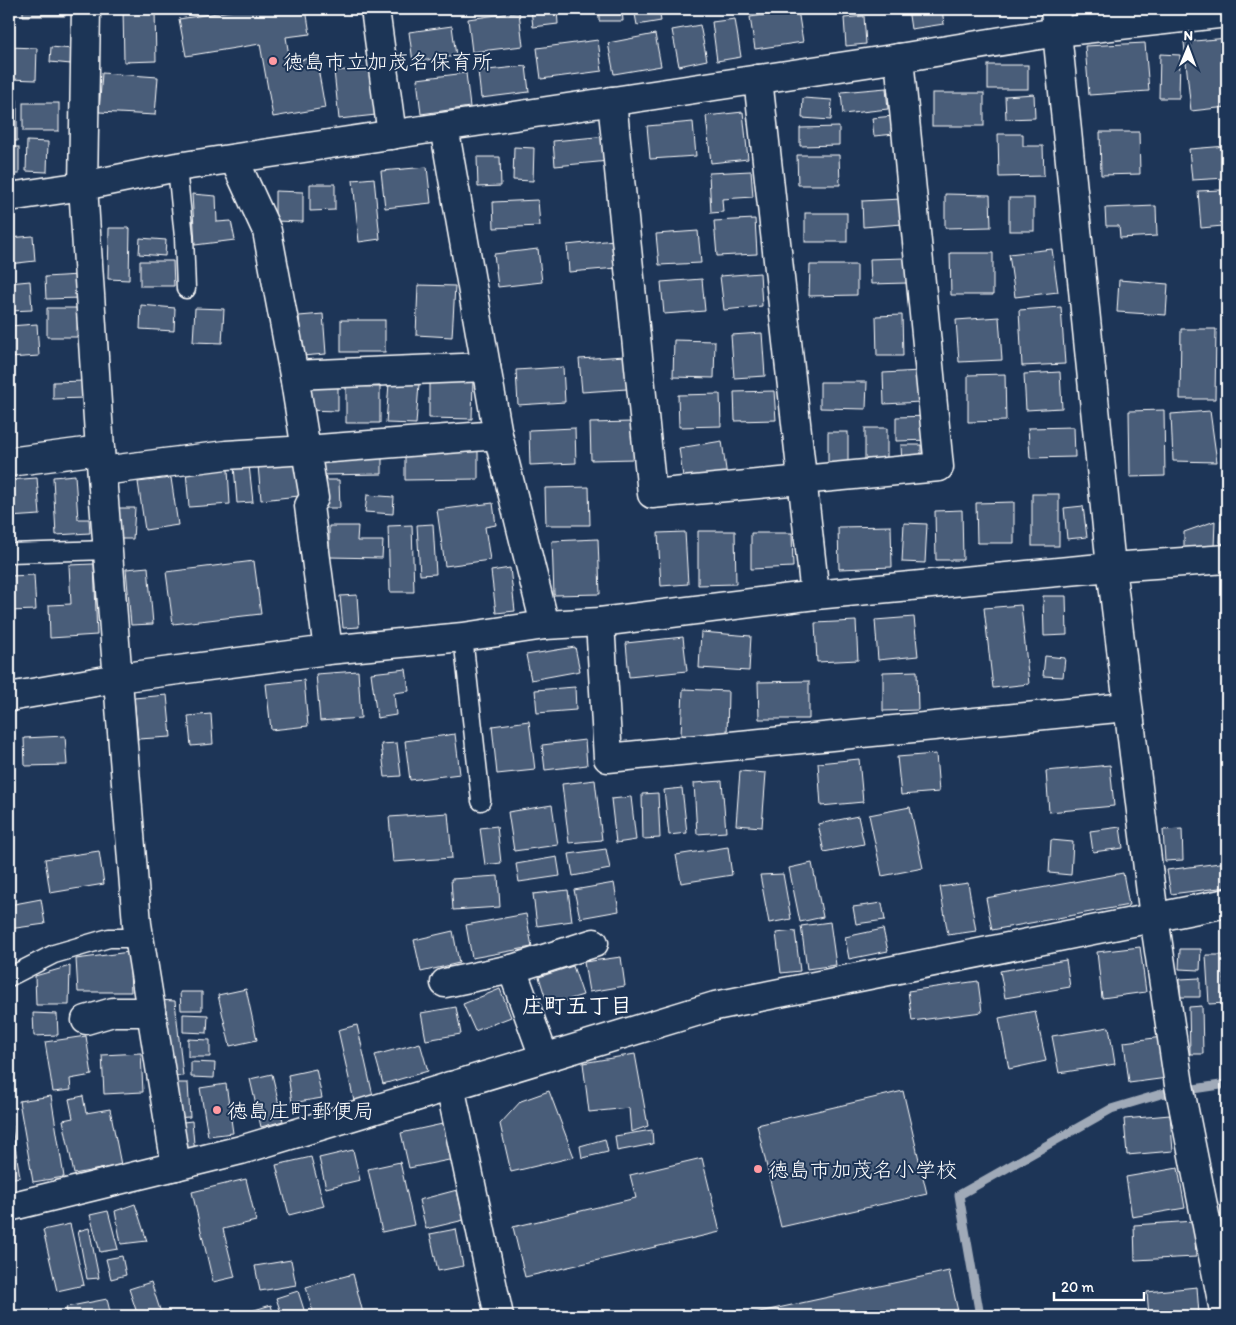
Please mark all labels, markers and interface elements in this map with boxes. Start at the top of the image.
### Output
north arrow [1164,22,1214,72]
text: N [1183,27,1193,44]
place label: 徳島市立加茂名保育所 [283,49,493,74]
marker: 徳島市立加茂名保育所 [267,55,279,67]
district label: 庄町五丁目 [522,992,632,1019]
place label: 徳島庄町郵便局 [227,1098,374,1123]
marker: 徳島庄町郵便局 [211,1104,223,1116]
place label: 徳島市加茂名小学校 [768,1157,957,1182]
marker: 徳島市加茂名小学校 [752,1163,764,1175]
scale bar [1054,1270,1144,1302]
text: 20 m [1061,1278,1095,1296]

